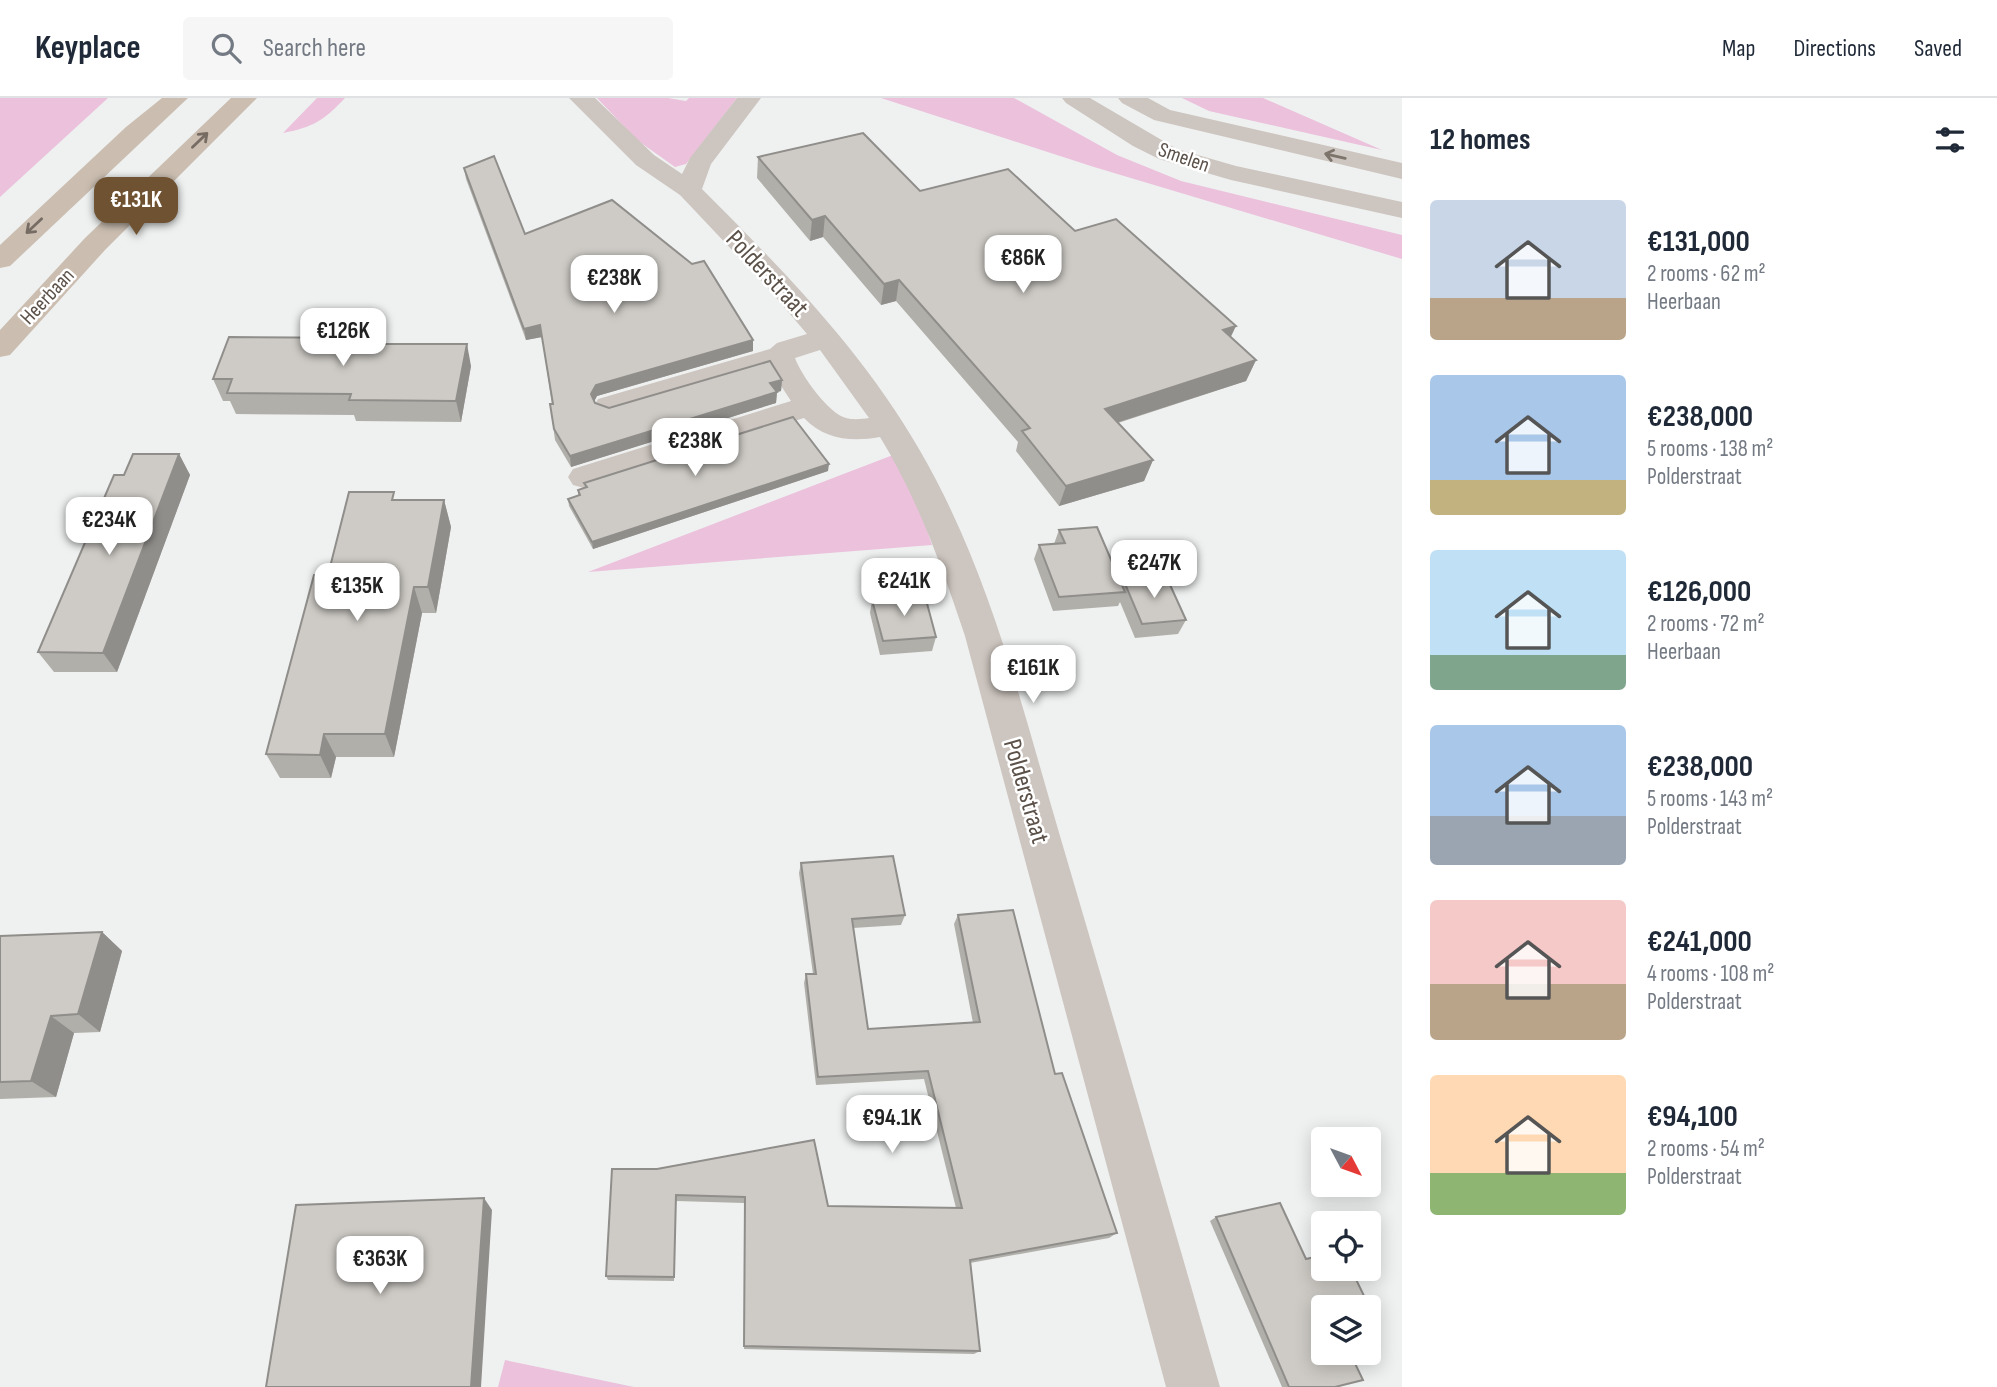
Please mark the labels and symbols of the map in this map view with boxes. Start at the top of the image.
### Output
one-way arrow [192,131,209,148]
street label: Smelen [1155,137,1213,178]
one-way arrow [1324,149,1347,162]
pin: €131K [87,178,185,237]
one-way arrow [25,218,43,234]
street label: Polderstraat [719,224,815,324]
pin: €86K [982,236,1064,295]
pin: €238K [565,256,663,315]
street label: Heerbaan [15,263,80,330]
pin: €126K [294,308,392,368]
pin: €238K [646,418,744,478]
pin: €234K [60,498,158,557]
pin: €247K [1105,540,1203,600]
pin: €241K [855,559,953,618]
pin: €135K [308,564,406,623]
pin: €161K [984,646,1082,705]
street label: Polderstraat [996,736,1055,847]
pin: €94.1K [835,1096,949,1155]
north arrow [1311,1127,1381,1197]
pin: €363K [331,1236,429,1296]

